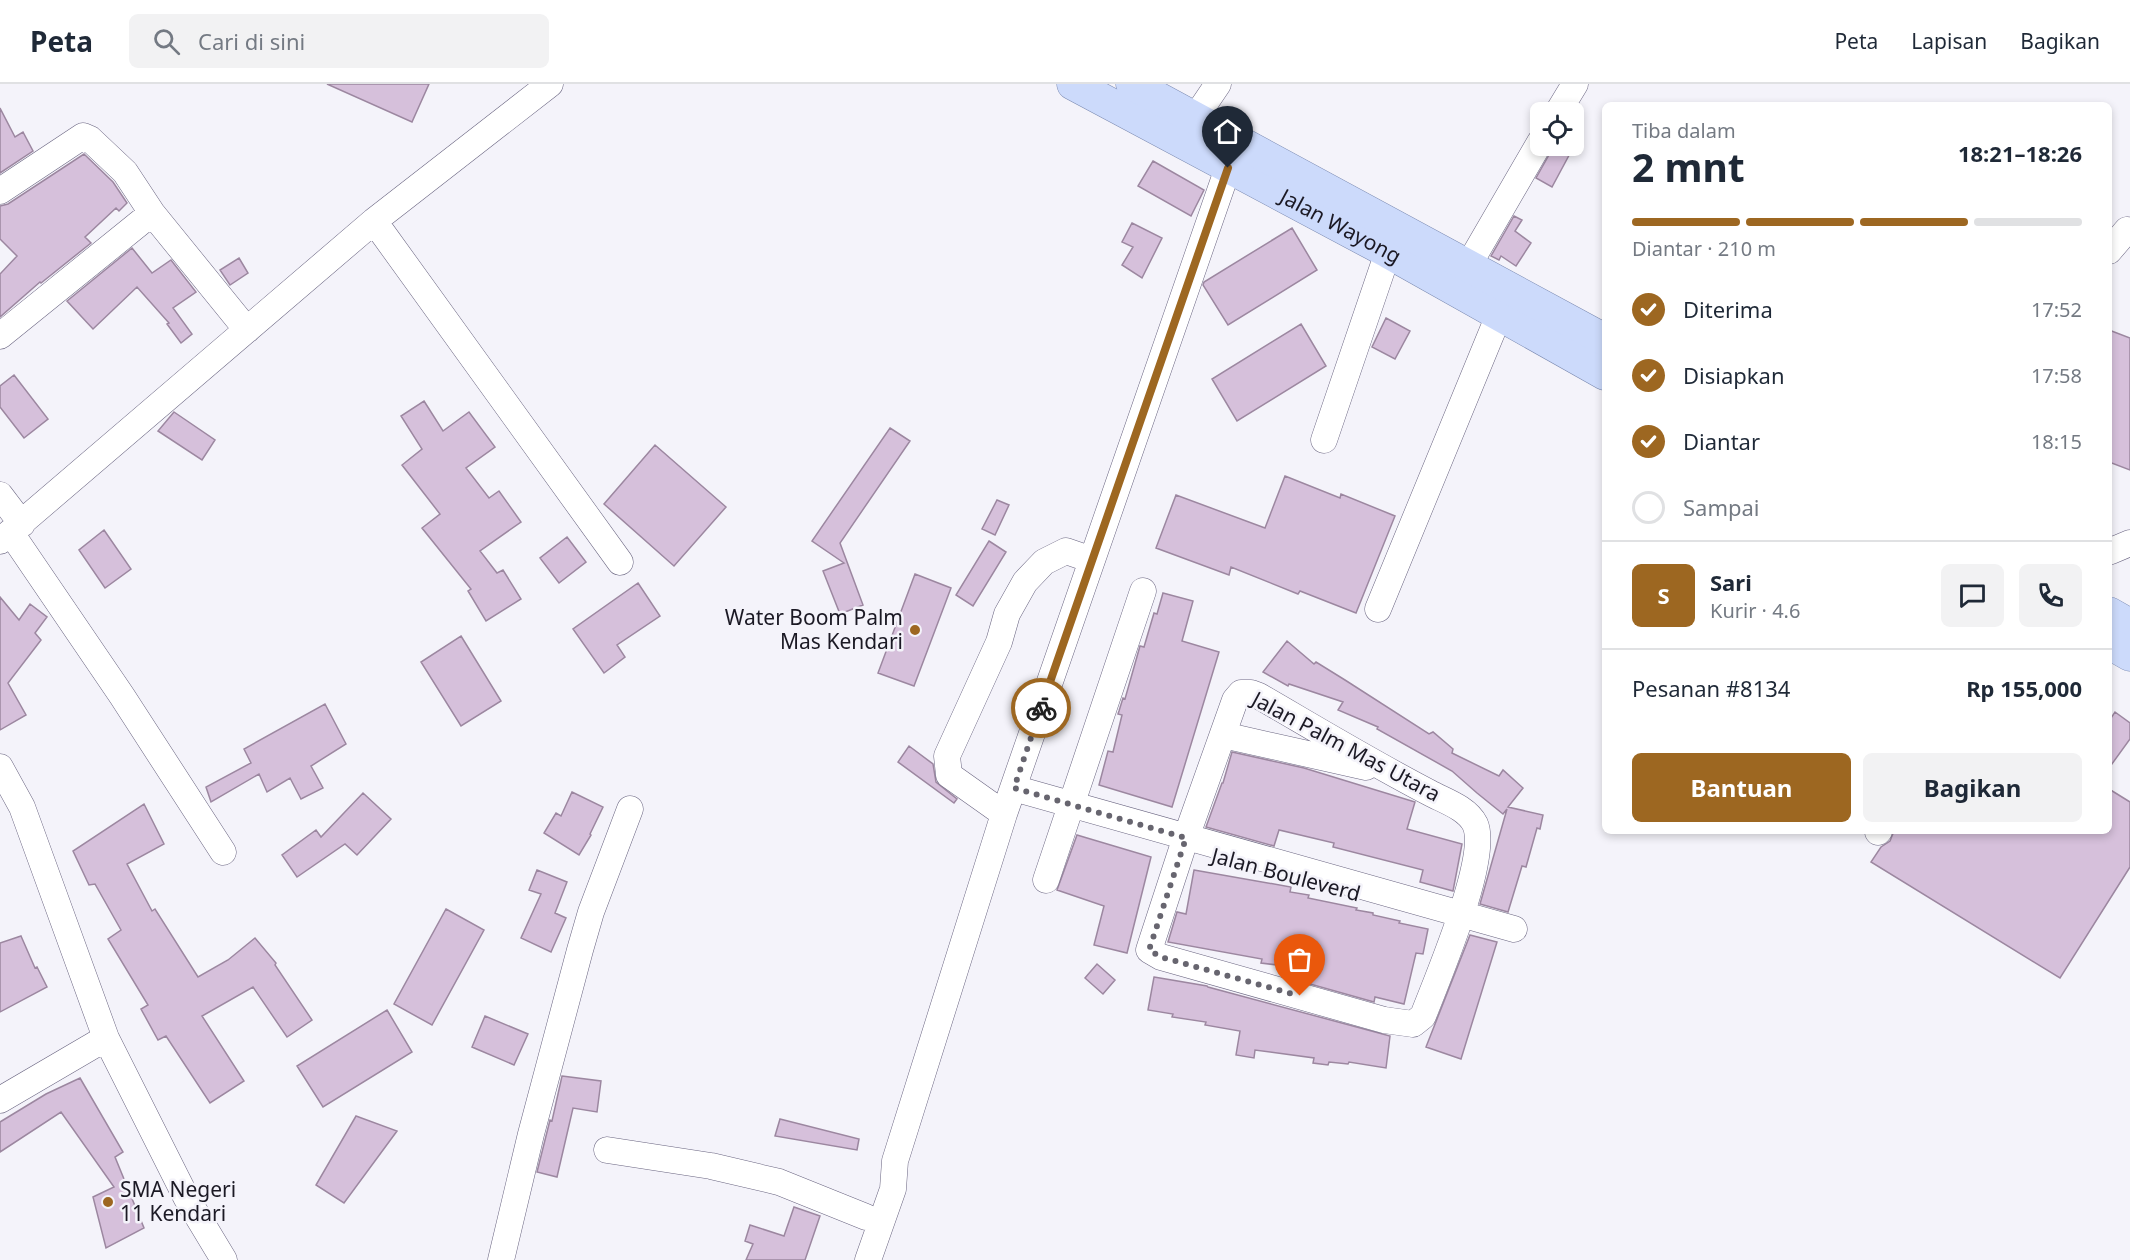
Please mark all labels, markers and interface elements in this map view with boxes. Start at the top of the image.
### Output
search box [129,14,549,68]
text: Peta [30,22,93,60]
icon: search [150,25,183,58]
text: Cari di sini [198,26,305,56]
text: Peta [1834,27,1878,55]
text: Lapisan [1911,27,1987,55]
text: Bagikan [2020,27,2100,55]
map controls [1530,102,1584,156]
button: locate [1530,102,1584,156]
pin [1202,106,1253,168]
icon: home [1211,115,1244,148]
text: Tiba dalam [1632,117,1736,144]
text: 18:21–18:26 [1958,138,2082,168]
text: 2 mnt [1632,140,1745,193]
street label: Jalan Wayong [1274,181,1406,270]
text: Diantar · 210 m [1632,235,1776,262]
icon: check [1632,293,1665,326]
text: Diterima [1683,294,1773,324]
text: 17:52 [2031,296,2082,323]
icon: check [1632,359,1665,392]
text: Disiapkan [1683,360,1785,390]
text: 17:58 [2031,362,2082,389]
icon: check [1632,425,1665,458]
text: Diantar [1683,426,1760,456]
text: 18:15 [2031,428,2082,455]
text: Sampai [1683,492,1760,522]
button: chat [1941,564,2004,627]
button: phone [2019,564,2082,627]
text: Sari [1710,567,1752,597]
text: S [1657,580,1670,610]
text: Kurir · 4.6 [1710,597,1800,624]
place label: Water Boom Palm Mas Kendari [725,603,903,655]
marker: Water Boom Palm Mas Kendari [908,623,922,637]
text: Pesanan #8134 [1632,673,1790,703]
text: Rp 155,000 [1966,673,2082,703]
courier [1011,678,1071,738]
street label: Jalan Palm Mas Utara [1246,684,1445,808]
icon: bike [1025,692,1058,725]
button: Bantuan [1632,753,1851,822]
button: Bagikan [1863,753,2082,822]
street label: Jalan Bouleverd [1207,840,1364,907]
pin [1274,934,1325,996]
icon: bag [1283,943,1316,976]
place label: SMA Negeri 11 Kendari [120,1175,236,1227]
marker: SMA Negeri 11 Kendari [101,1195,115,1209]

